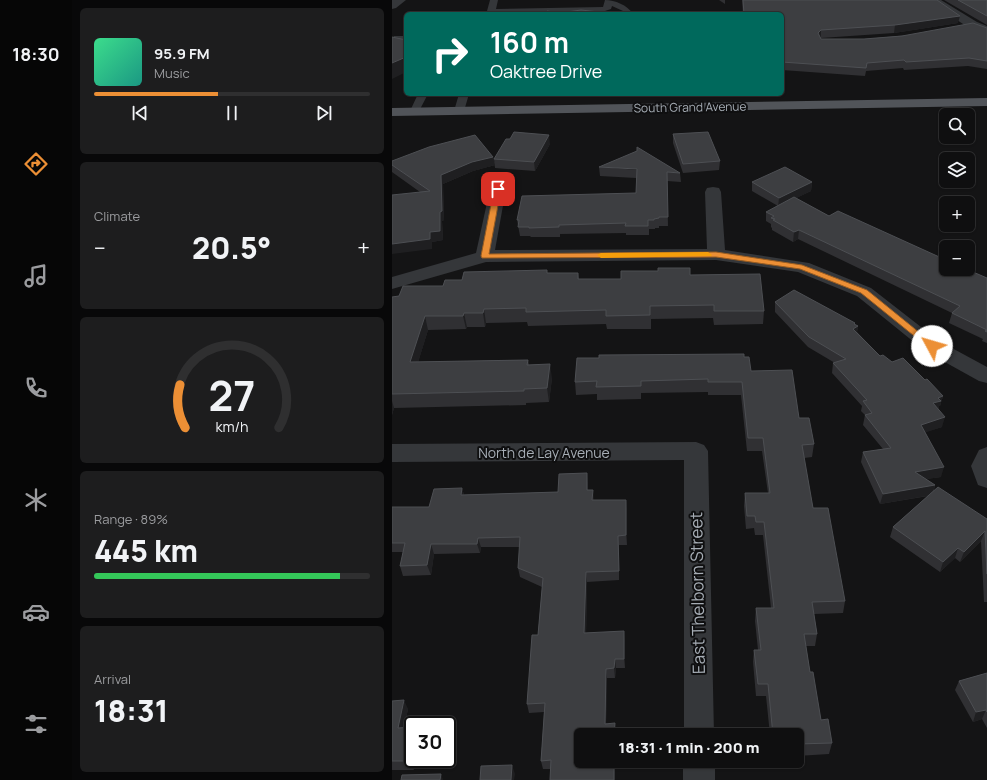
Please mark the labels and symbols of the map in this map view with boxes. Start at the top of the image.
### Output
street label: South Grand Avenue [633,98,747,116]
pin [481,172,515,206]
position arrow [911,325,953,367]
street label: North de Lay Avenue [478,443,610,462]
street label: East Thelborn Street [684,512,710,674]
speed limit sign: 30 [404,716,456,768]

